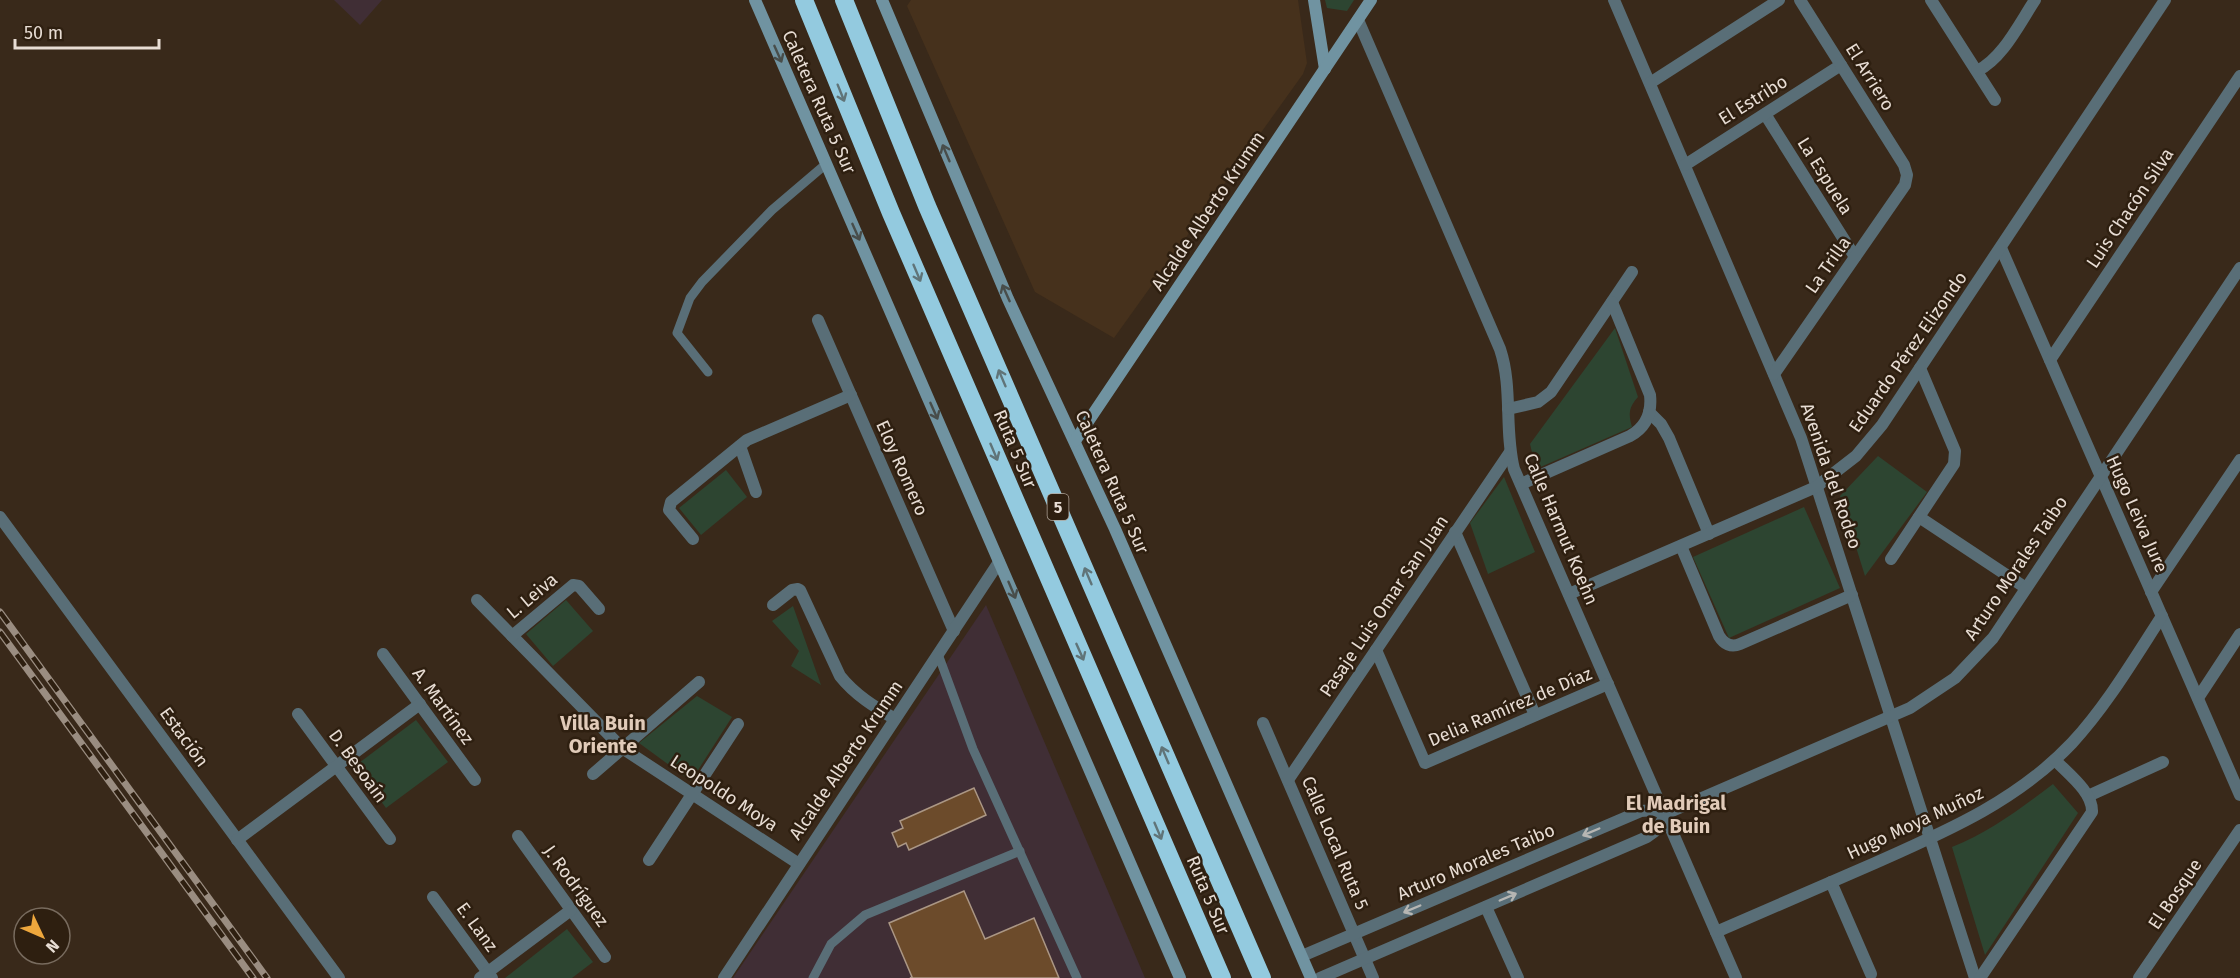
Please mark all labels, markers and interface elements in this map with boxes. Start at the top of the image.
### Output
scale bar [15,12,159,50]
text: 50 m [24,22,63,44]
street label: Caletera Ruta 5 Sur [777,27,861,177]
street label: El Arriero [1841,39,1899,115]
one-way arrow [773,44,784,62]
street label: El Estribo [1714,70,1792,130]
one-way arrow [836,84,847,102]
street label: Alcalde Alberto Krumm [1146,127,1270,295]
street label: La Espuela [1793,133,1857,219]
one-way arrow [940,144,951,162]
street label: Luis Chacón Silva [2082,144,2178,272]
one-way arrow [851,223,862,241]
street label: La Trilla [1801,232,1855,298]
one-way arrow [912,263,923,282]
street label: Eduardo Pérez Elizondo [1844,267,1972,437]
one-way arrow [1000,284,1011,303]
one-way arrow [996,369,1007,388]
street label: Avenida del Rodeo [1796,400,1866,552]
one-way arrow [929,402,940,420]
street label: Ruta 5 Sur [989,406,1041,492]
street label: Caletera Ruta 5 Sur [1070,407,1154,557]
street label: Eloy Romero [871,417,933,519]
one-way arrow [988,443,1000,461]
street label: Calle Harmut Koehn [1519,450,1603,608]
street label: Hugo Leiva Jure [2101,452,2173,576]
street label: Arturo Morales Taibo [1960,492,2072,644]
road number: 5 [1048,494,1068,520]
street label: Pasaje Luis Omar San Juan [1315,511,1453,701]
street label: L. Leiva [502,568,562,624]
one-way arrow [1081,568,1093,586]
one-way arrow [1007,580,1018,599]
one-way arrow [1075,642,1086,661]
street label: Delia Ramírez de Díaz [1425,662,1595,751]
street label: A. Martínez [408,663,478,749]
street label: Alcalde Alberto Krumm [784,676,908,844]
street label: Estación [155,703,213,771]
district label: Villa Buin Oriente [559,711,646,758]
street label: D. Besoaín [324,725,392,807]
one-way arrow [1159,746,1170,765]
street label: Leopoldo Moya [666,750,782,836]
street label: Calle Local Ruta 5 [1297,773,1373,913]
street label: Hugo Moya Muñoz [1843,782,1987,864]
district label: El Madrigal de Buin [1626,791,1726,838]
street label: Arturo Morales Taibo [1394,819,1558,905]
one-way arrow [1153,822,1164,840]
one-way arrow [1582,828,1600,839]
street label: J. Rodríguez [539,841,613,931]
street label: Ruta 5 Sur [1182,852,1234,938]
street label: El Bosque [2143,854,2207,934]
one-way arrow [1499,891,1517,902]
street label: E. Lanz [452,898,502,956]
one-way arrow [1403,904,1421,916]
north arrow [12,906,72,966]
text: N [42,936,63,956]

